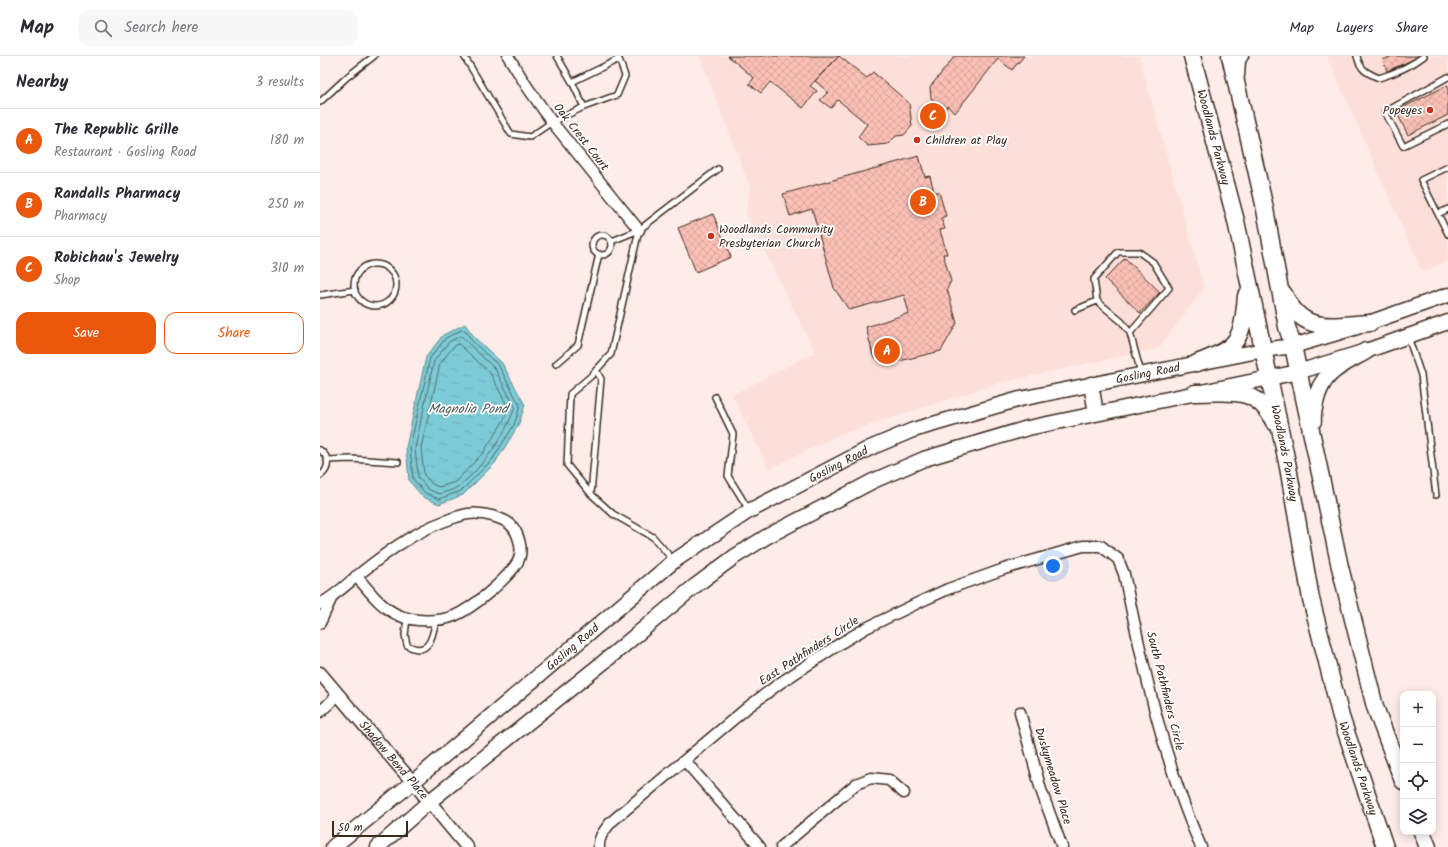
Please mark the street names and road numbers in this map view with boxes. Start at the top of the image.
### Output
street label: Woodlands Parkway [1192,87,1236,187]
street label: Oak Crest Court [548,99,614,175]
street label: Gosling Road [1114,357,1182,389]
street label: Woodlands Parkway [1266,403,1303,503]
street label: Gosling Road [805,441,872,488]
street label: East Pathfinders Circle [755,611,863,691]
street label: Gosling Road [542,618,604,675]
street label: South Pathfinders Circle [1141,629,1189,753]
street label: Shadow Bend Place [354,716,434,804]
street label: Woodlands Parkway [1334,719,1383,818]
street label: Duskymeadow Place [1029,725,1077,827]

